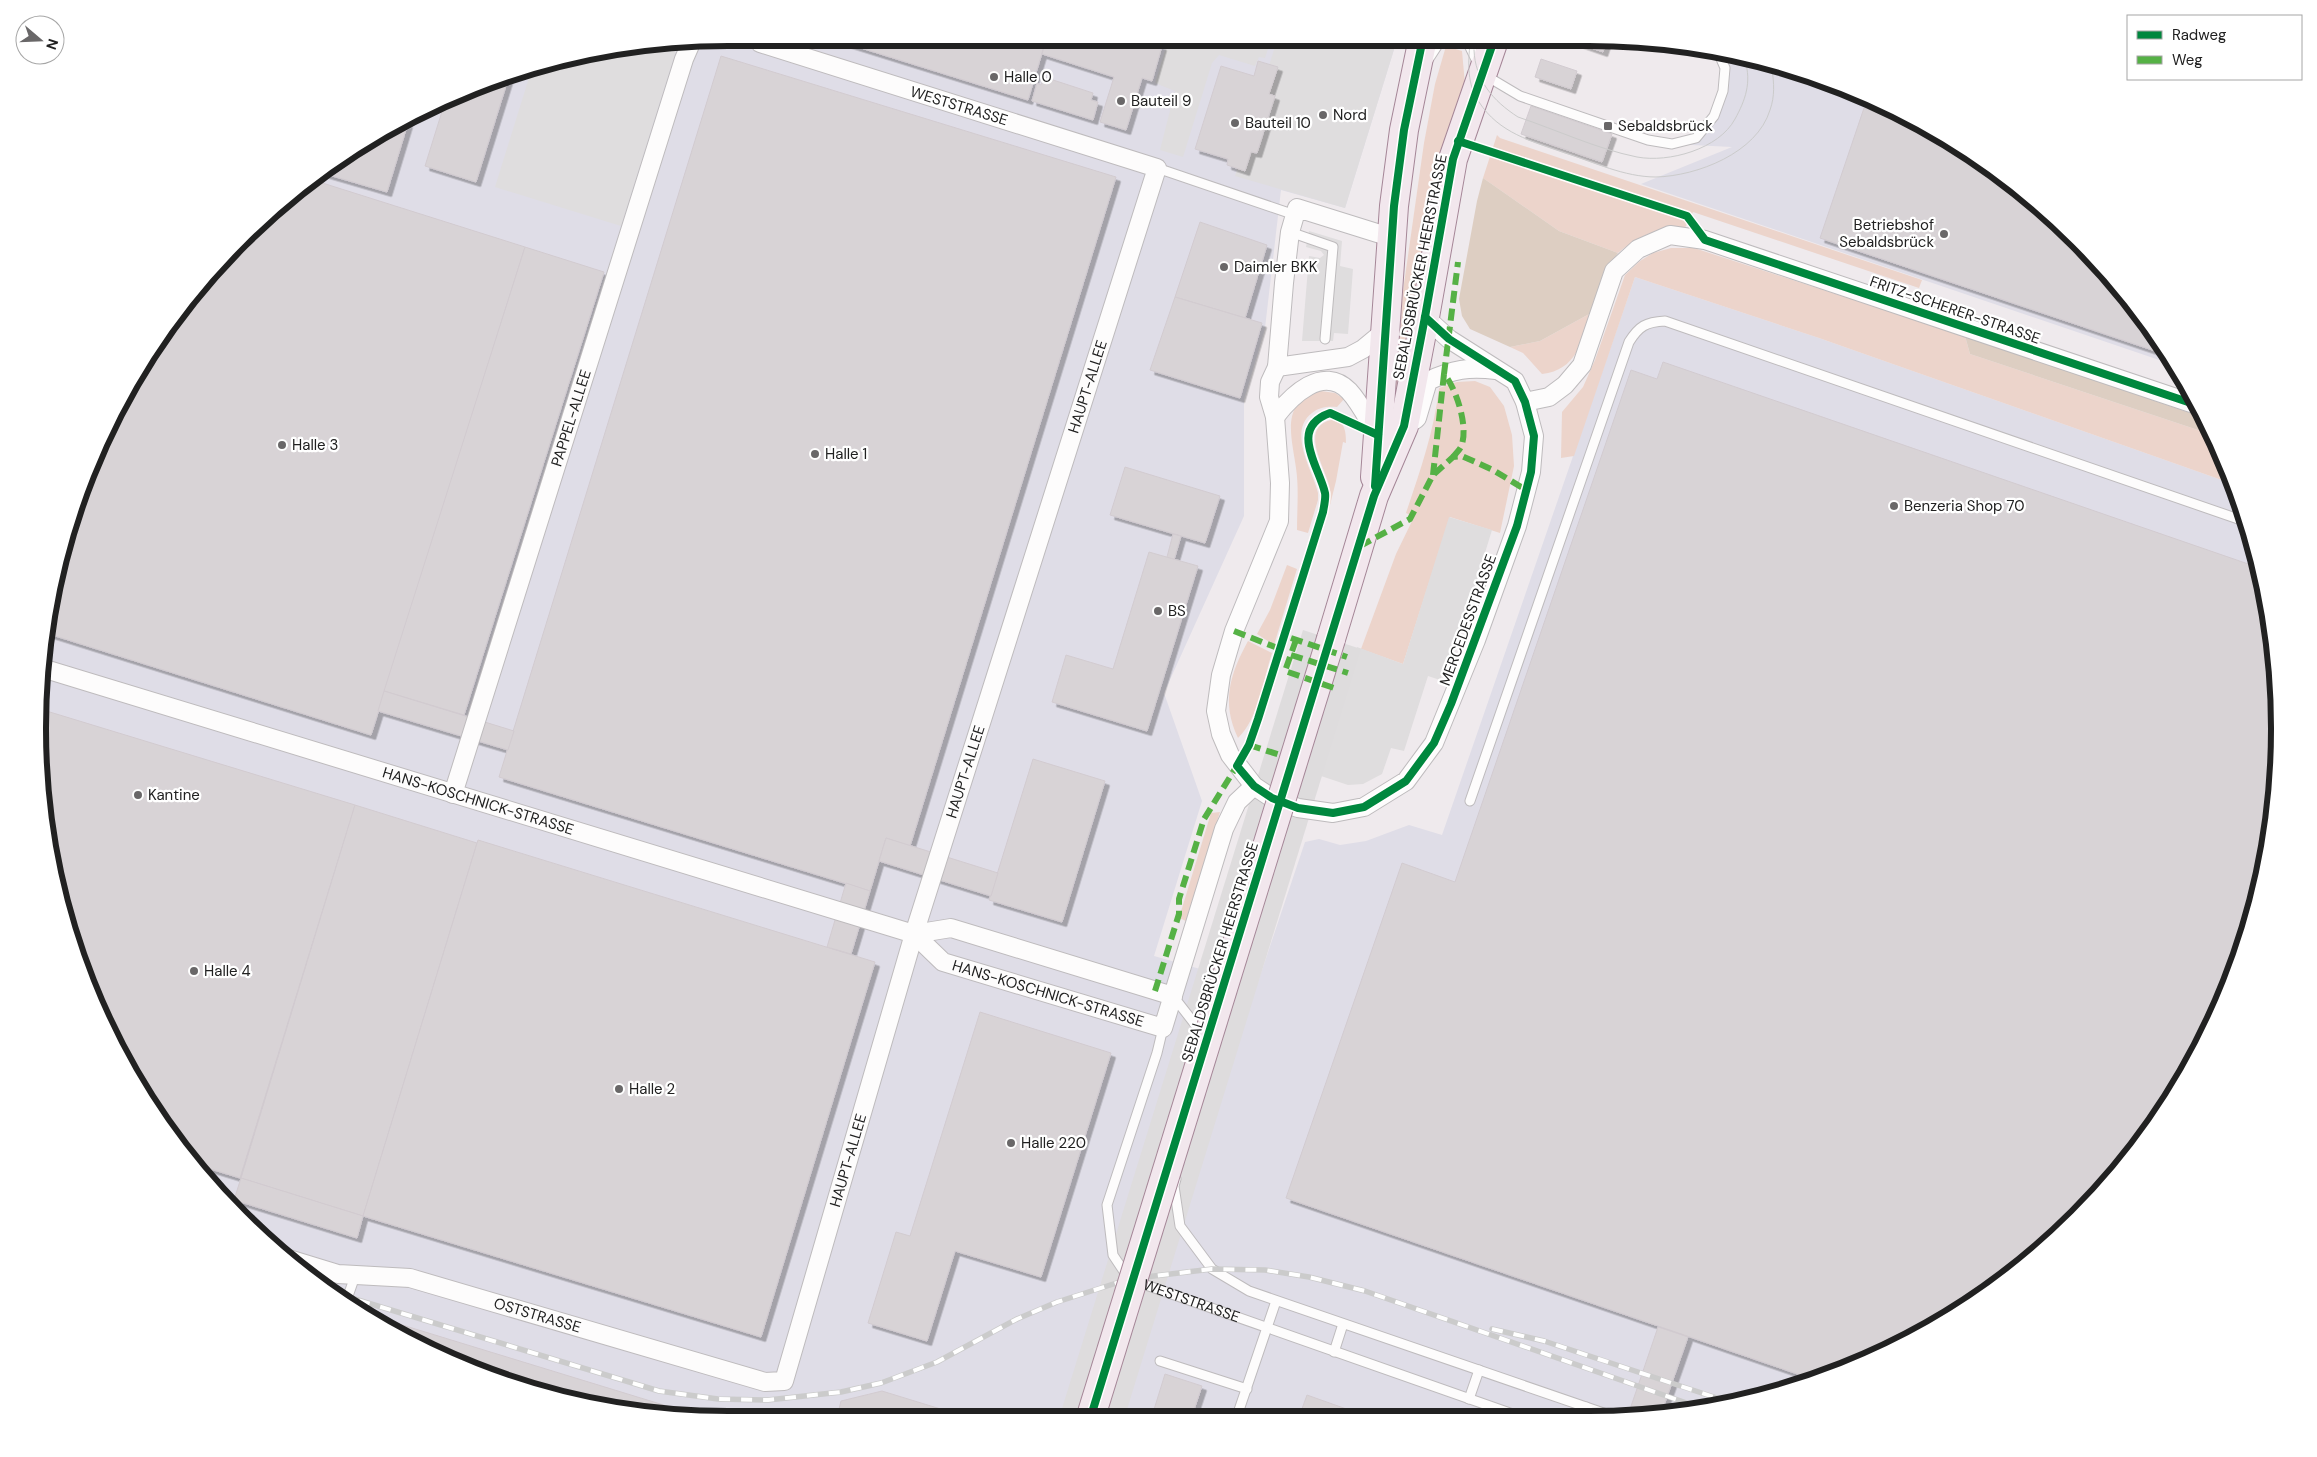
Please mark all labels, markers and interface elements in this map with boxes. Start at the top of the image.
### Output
north arrow [15,15,65,65]
legend [2127,15,2302,80]
text: Radweg [2172,25,2226,45]
text: N [42,36,62,52]
text: Weg [2172,50,2203,70]
place label: Halle 0 [1004,67,1052,87]
marker: Halle 0 [988,71,1000,83]
street label: WESTSTRASSE [908,82,1010,130]
place label: Bauteil 9 [1131,91,1191,111]
marker: Bauteil 9 [1115,95,1127,107]
place label: Nord [1333,105,1367,125]
marker: Nord [1317,109,1329,121]
place label: Bauteil 10 [1245,113,1311,133]
place label: Sebaldsbrück [1618,116,1713,136]
marker: Bauteil 10 [1229,117,1241,129]
marker: Sebaldsbrück [1602,120,1614,132]
street label: SEBALDSBRÜCKER HEERSTRASSE [1388,153,1452,381]
place label: Betriebshof Sebaldsbrück [1839,215,1934,252]
marker: Betriebshof Sebaldsbrück [1938,228,1950,240]
place label: Daimler BKK [1234,257,1318,277]
marker: Daimler BKK [1218,261,1230,273]
street label: FRITZ-SCHERER-STRASSE [1867,271,2043,349]
street label: HAUPT-ALLEE [1064,338,1112,436]
street label: PAPPEL-ALLEE [547,367,596,469]
place label: Halle 3 [292,435,338,455]
marker: Halle 3 [276,439,288,451]
place label: Halle 1 [825,444,867,464]
marker: Halle 1 [809,448,821,460]
place label: Benzeria Shop 70 [1904,496,2025,516]
marker: Benzeria Shop 70 [1888,500,1900,512]
street label: MERCEDESSTRASSE [1435,552,1501,688]
place label: BS [1168,601,1186,621]
marker: BS [1152,605,1164,617]
street label: HAUPT-ALLEE [941,723,990,821]
street label: HANS-KOSCHNICK-STRASSE [380,762,576,840]
place label: Kantine [148,785,200,805]
marker: Kantine [132,789,144,801]
street label: SEBALDSBRÜCKER HEERSTRASSE [1177,839,1263,1065]
street label: HANS-KOSCHNICK-STRASSE [950,955,1146,1032]
place label: Halle 4 [204,961,251,981]
marker: Halle 4 [188,965,200,977]
place label: Halle 2 [629,1079,675,1099]
marker: Halle 2 [613,1083,625,1095]
street label: HAUPT-ALLEE [825,1111,871,1209]
place label: Halle 220 [1021,1133,1086,1153]
marker: Halle 220 [1005,1137,1017,1149]
street label: WESTSTRASSE [1140,1275,1242,1327]
street label: OSTSTRASSE [491,1293,583,1338]

